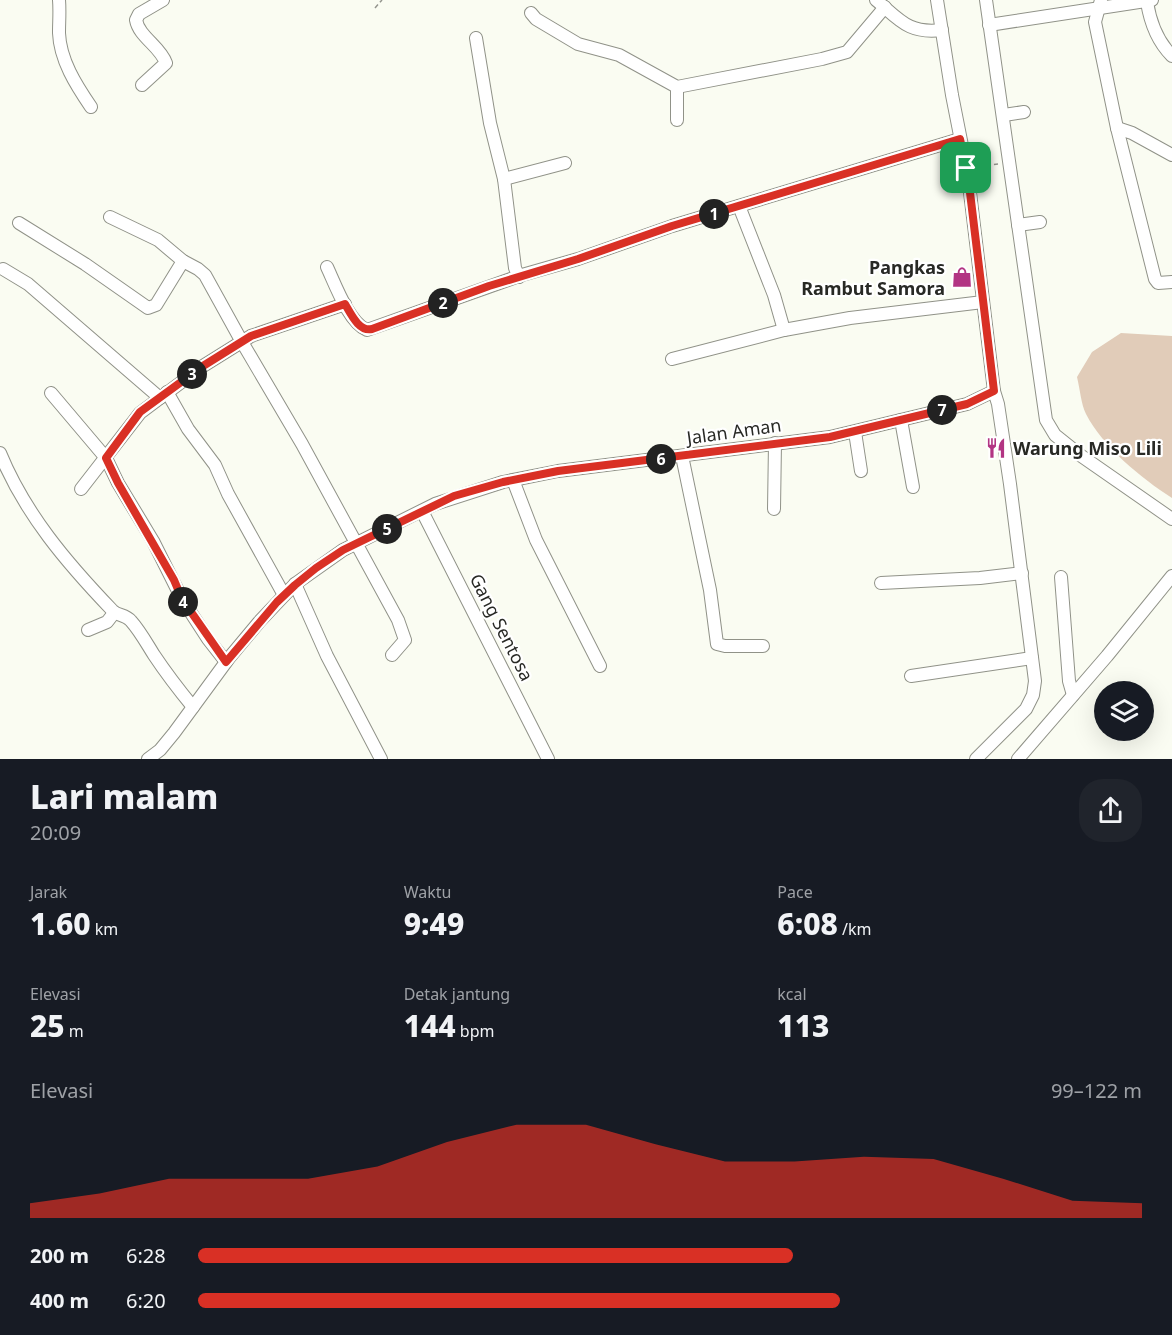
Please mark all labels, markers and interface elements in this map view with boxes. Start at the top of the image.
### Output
pin [940,142,991,193]
icon: arrive [949,151,982,184]
pin: 1 [699,199,729,229]
text: 1 [709,203,719,225]
place label: Pangkas Rambut Samora [801,255,945,300]
shop icon: Pangkas Rambut Samora [950,265,974,289]
pin: 2 [428,288,458,318]
text: 2 [438,292,448,314]
pin: 3 [177,359,207,389]
text: 3 [187,363,197,385]
pin: 7 [927,395,957,425]
text: 7 [937,399,947,421]
street label: Jalan Aman [683,412,783,450]
restaurant icon: Warung Miso Lili [984,436,1008,460]
place label: Warung Miso Lili [1013,436,1162,460]
pin: 6 [646,444,676,474]
text: 6 [656,448,666,470]
pin: 5 [372,514,402,544]
text: 5 [382,518,392,540]
street label: Gang Sentosa [465,569,539,685]
pin: 4 [168,587,198,617]
text: 4 [178,591,188,613]
map controls [1094,681,1154,741]
button: layers [1094,681,1154,741]
text: Lari malam [30,774,218,819]
button: share [1079,779,1142,842]
text: 20:09 [30,819,81,846]
text: Jarak [30,881,67,903]
text: Waktu [404,881,451,903]
text: Pace [777,881,813,903]
text: 1.60 [30,903,91,944]
text: 9:49 [404,903,464,944]
text: 6:08 [777,903,838,944]
text: km [91,918,118,940]
text: /km [838,918,872,940]
text: Elevasi [30,983,81,1005]
text: Detak jantung [404,983,510,1005]
text: kcal [777,983,807,1005]
text: 25 [30,1005,65,1046]
text: 144 [404,1005,456,1046]
text: 113 [777,1005,829,1046]
text: m [65,1020,84,1042]
text: bpm [456,1020,495,1042]
text: Elevasi [30,1077,93,1104]
text: 99–122 m [1051,1077,1142,1104]
text: 200 m [30,1242,89,1269]
text: 6:28 [126,1242,166,1269]
text: 400 m [30,1287,89,1314]
text: 6:20 [126,1287,166,1314]

